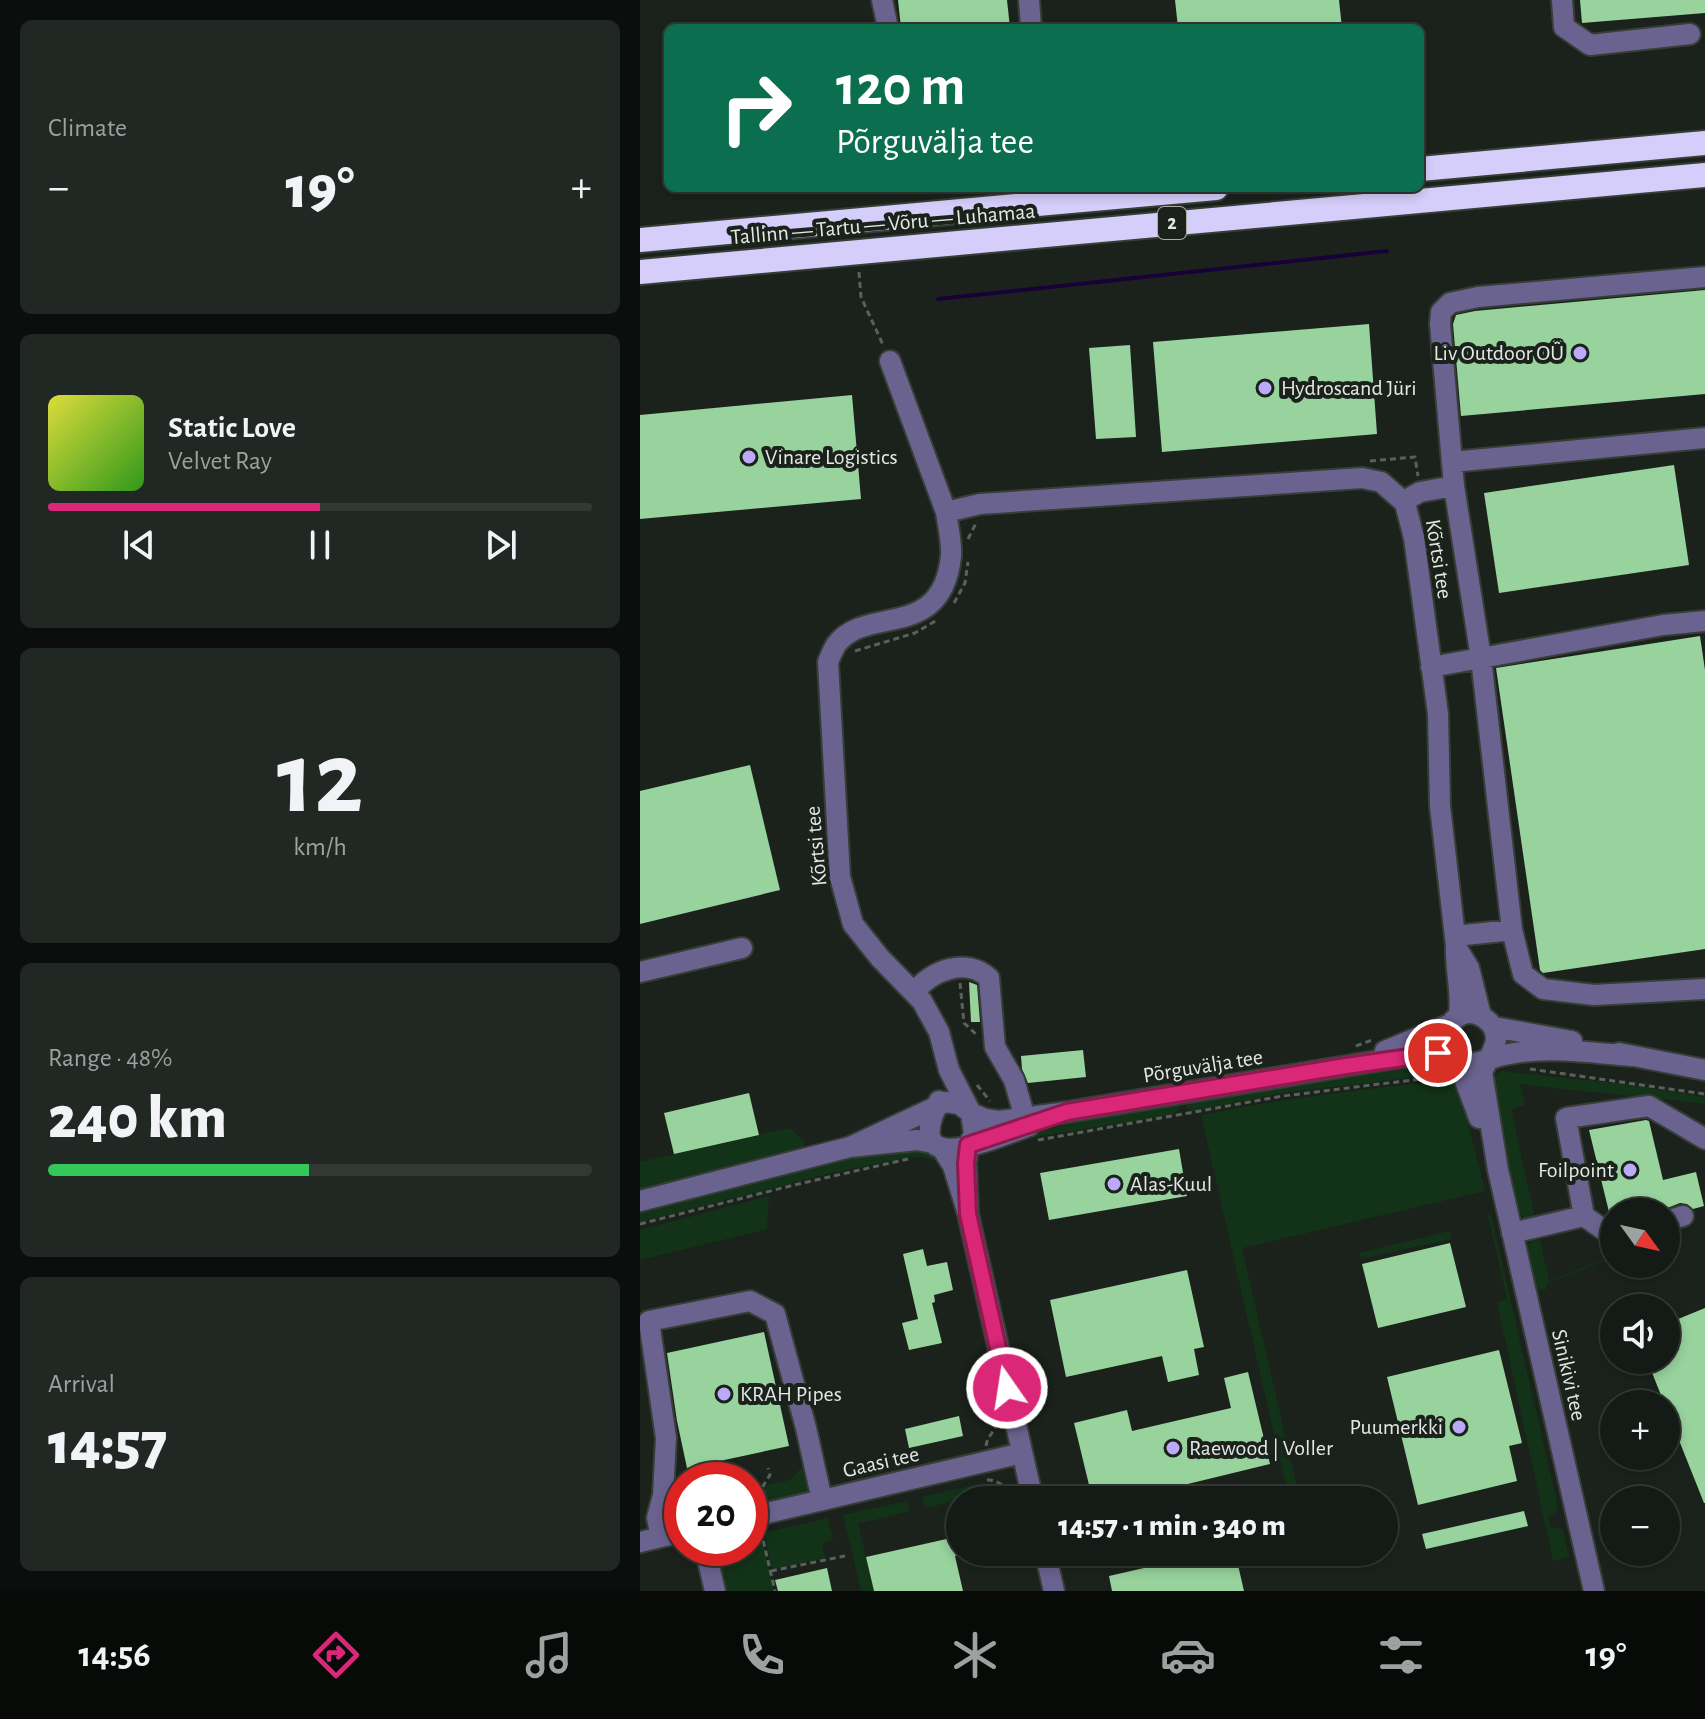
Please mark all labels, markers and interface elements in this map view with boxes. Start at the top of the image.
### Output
icon: right [704,56,808,160]
text: 120 m [836,59,965,115]
text: Climate [48,115,127,141]
text: Põrguvälja tee [836,124,1034,160]
text: 19° [286,159,354,219]
text: − [48,166,69,210]
text: + [571,166,592,210]
street label: Tallinn — Tartu — Võru — Luhamaa [730,200,1036,248]
road number: 2 [1158,207,1186,239]
place label: Liv Outdoor OÜ [1433,342,1564,364]
marker: Liv Outdoor OÜ [1571,344,1589,362]
place label: Hydroscand Jüri [1281,377,1416,399]
marker: Hydroscand Jüri [1256,379,1274,397]
text: Static Love [168,413,296,443]
place label: Vinare Logistics [765,446,898,468]
text: Velvet Ray [168,448,272,474]
marker: Vinare Logistics [740,448,758,466]
street label: Kõrtsi tee [1422,518,1456,600]
icon: previous [117,523,161,567]
icon: pause [298,523,342,567]
icon: next [479,523,523,567]
text: 12 [277,728,363,832]
street label: Kõrtsi tee [802,805,830,887]
text: km/h [293,834,347,860]
pin [1404,1019,1472,1087]
icon: arrive [1416,1031,1460,1075]
text: Range · 48% [48,1045,173,1071]
street label: Põrguvälja tee [1142,1046,1264,1086]
text: 240 km [48,1089,227,1149]
place label: Foilpoint [1538,1159,1614,1181]
marker: Foilpoint [1621,1161,1639,1179]
place label: Alas-Kuul [1130,1173,1212,1195]
marker: Alas-Kuul [1105,1175,1123,1193]
north arrow [1600,1198,1680,1278]
map controls [1600,1198,1680,1566]
button: sound [1600,1294,1680,1374]
street label: Sinikivi tee [1548,1327,1590,1423]
position arrow [965,1346,1049,1430]
text: Arrival [48,1371,115,1397]
place label: KRAH Pipes [740,1383,842,1405]
marker: KRAH Pipes [715,1385,733,1403]
button: + [1600,1390,1680,1470]
text: 14:57 [48,1415,167,1475]
place label: Puumerkki [1349,1416,1443,1438]
marker: Puumerkki [1450,1418,1468,1436]
place label: Raewood | Voller [1189,1437,1333,1461]
marker: Raewood | Voller [1164,1439,1182,1457]
street label: Gaasi tee [841,1443,921,1481]
speed limit sign: 20 [664,1462,768,1566]
button: − [1600,1486,1680,1566]
text: 14:57 · 1 min · 340 m [1058,1511,1286,1541]
icon: directions [308,1627,364,1683]
icon: music [521,1627,577,1683]
icon: phone [734,1627,790,1683]
icon: climate [947,1627,1003,1683]
icon: car [1160,1627,1216,1683]
icon: filters [1373,1627,1429,1683]
text: 14:56 [78,1637,151,1673]
text: 19° [1586,1637,1626,1673]

